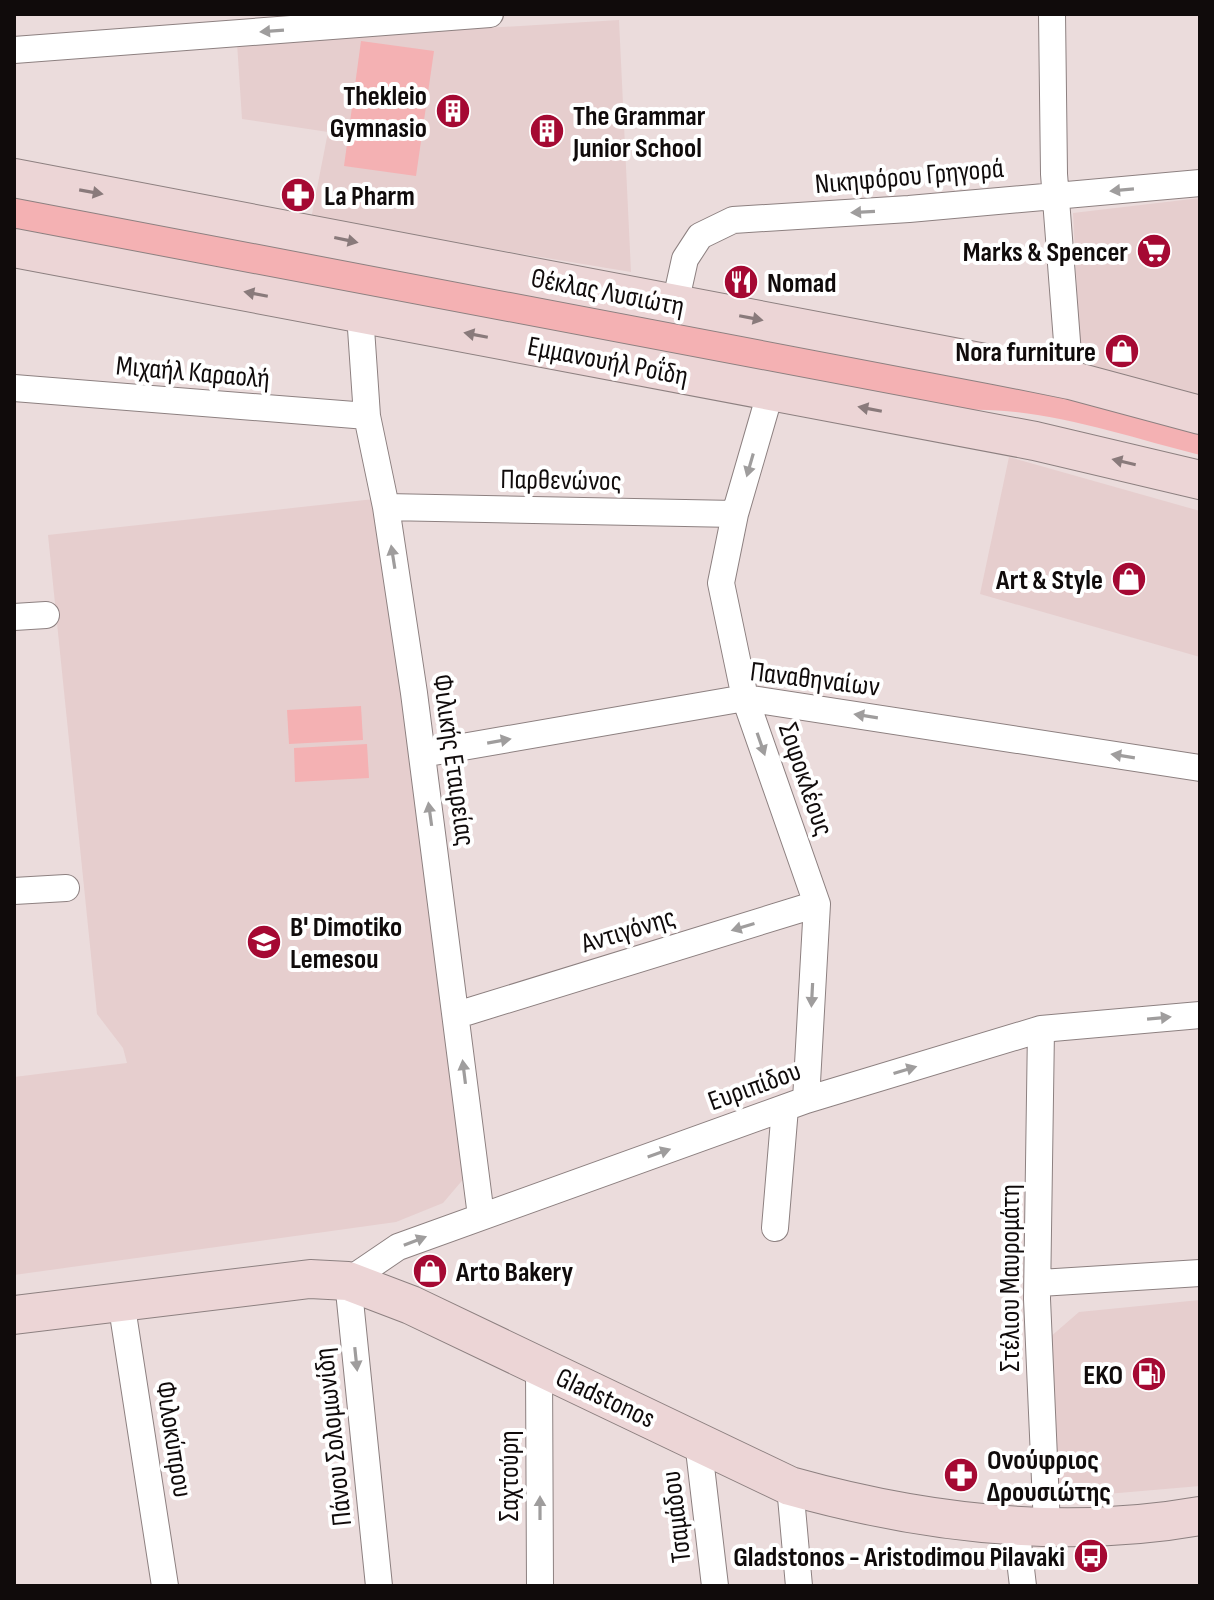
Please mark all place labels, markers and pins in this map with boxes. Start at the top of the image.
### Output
place label: Thekleio Gymnasio [330,80,427,145]
building icon: Thekleio Gymnasio [434,92,472,130]
place label: The Grammar Junior School [572,100,706,165]
building icon: The Grammar Junior School [528,112,566,150]
pharmacy icon: La Pharm [279,176,317,214]
place label: La Pharm [324,180,415,213]
supermarket icon: Marks & Spencer [1135,232,1173,270]
place label: Marks & Spencer [963,236,1128,269]
restaurant icon: Nomad [722,263,760,301]
place label: Nomad [767,267,836,300]
shop icon: Nora furniture [1103,332,1141,370]
place label: Nora furniture [955,336,1096,369]
shop icon: Art & Style [1110,560,1148,598]
place label: Art & Style [995,564,1103,597]
place label: B' Dimotiko Lemesou [290,911,402,976]
school or university icon: B' Dimotiko Lemesou [245,923,283,961]
shop icon: Arto Bakery [411,1252,449,1290]
place label: Arto Bakery [455,1256,574,1289]
fuel station icon: EKO [1130,1355,1168,1393]
place label: EKO [1083,1359,1123,1392]
place label: Ονούφριος Δρουσιώτης [987,1444,1111,1509]
pharmacy icon: Ονούφριος Δρουσιώτης [942,1456,980,1494]
bus stop icon: Gladstonos - Aristodimou Pilavaki [1072,1537,1110,1575]
place label: Gladstonos - Aristodimou Pilavaki [733,1541,1065,1574]

